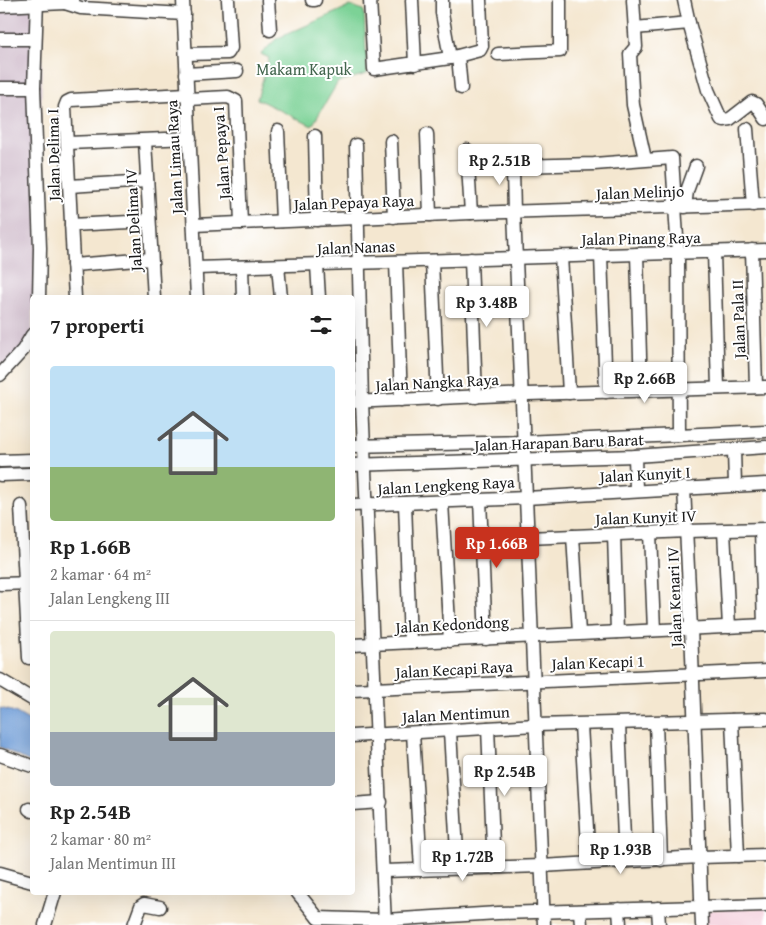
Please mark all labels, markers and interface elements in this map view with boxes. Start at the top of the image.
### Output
park label: Makam Kapuk [256,57,353,81]
street label: Jalan Limau Raya [159,99,189,217]
street label: Jalan Pepaya I [206,106,236,202]
street label: Jalan Delima I [40,108,66,203]
pin: Rp 2.51B [448,144,552,186]
text: Rp 2.51B [469,148,531,172]
street label: Jalan Delima IV [118,167,148,274]
street label: Jalan Melinjo [593,178,685,206]
street label: Jalan Pepaya Raya [291,188,415,216]
street label: Jalan Pinang Raya [579,225,701,251]
street label: Jalan Nanas [315,234,395,260]
street label: Jalan Pala II [725,279,751,361]
pin: Rp 3.48B [435,286,539,328]
text: Rp 3.48B [456,290,518,314]
text: 7 properti [50,310,144,341]
icon: filters [307,311,335,339]
pin: Rp 2.66B [593,362,697,404]
text: Rp 2.66B [614,366,676,390]
street label: Jalan Nangka Raya [373,367,500,397]
icon: home [148,398,238,488]
street label: Jalan Harapan Baru Barat [472,427,645,457]
street label: Jalan Kunyit I [597,460,691,488]
street label: Jalan Lengkeng Raya [375,469,516,501]
street label: Jalan Kunyit IV [593,503,698,531]
pin: Rp 1.66B [445,526,549,569]
text: Rp 1.66B [50,531,131,562]
text: Rp 1.66B [466,531,528,555]
street label: Jalan Kenari IV [660,546,688,650]
text: 2 kamar · 64 m² [50,562,151,586]
text: Jalan Lengkeng III [50,586,170,610]
street label: Jalan Kedondong [393,609,509,639]
street label: Jalan Kecapi 1 [549,648,645,676]
street label: Jalan Kecapi Raya [393,654,514,684]
icon: home [148,664,238,754]
street label: Jalan Mentimun [400,699,510,729]
pin: Rp 2.54B [453,754,557,797]
text: Rp 2.54B [474,759,536,783]
text: Rp 2.54B [50,796,131,827]
text: 2 kamar · 80 m² [50,827,151,851]
pin: Rp 1.93B [569,832,673,875]
text: Rp 1.93B [590,837,652,861]
pin: Rp 1.72B [411,840,515,882]
text: Rp 1.72B [432,844,494,868]
text: Jalan Mentimun III [50,851,176,875]

